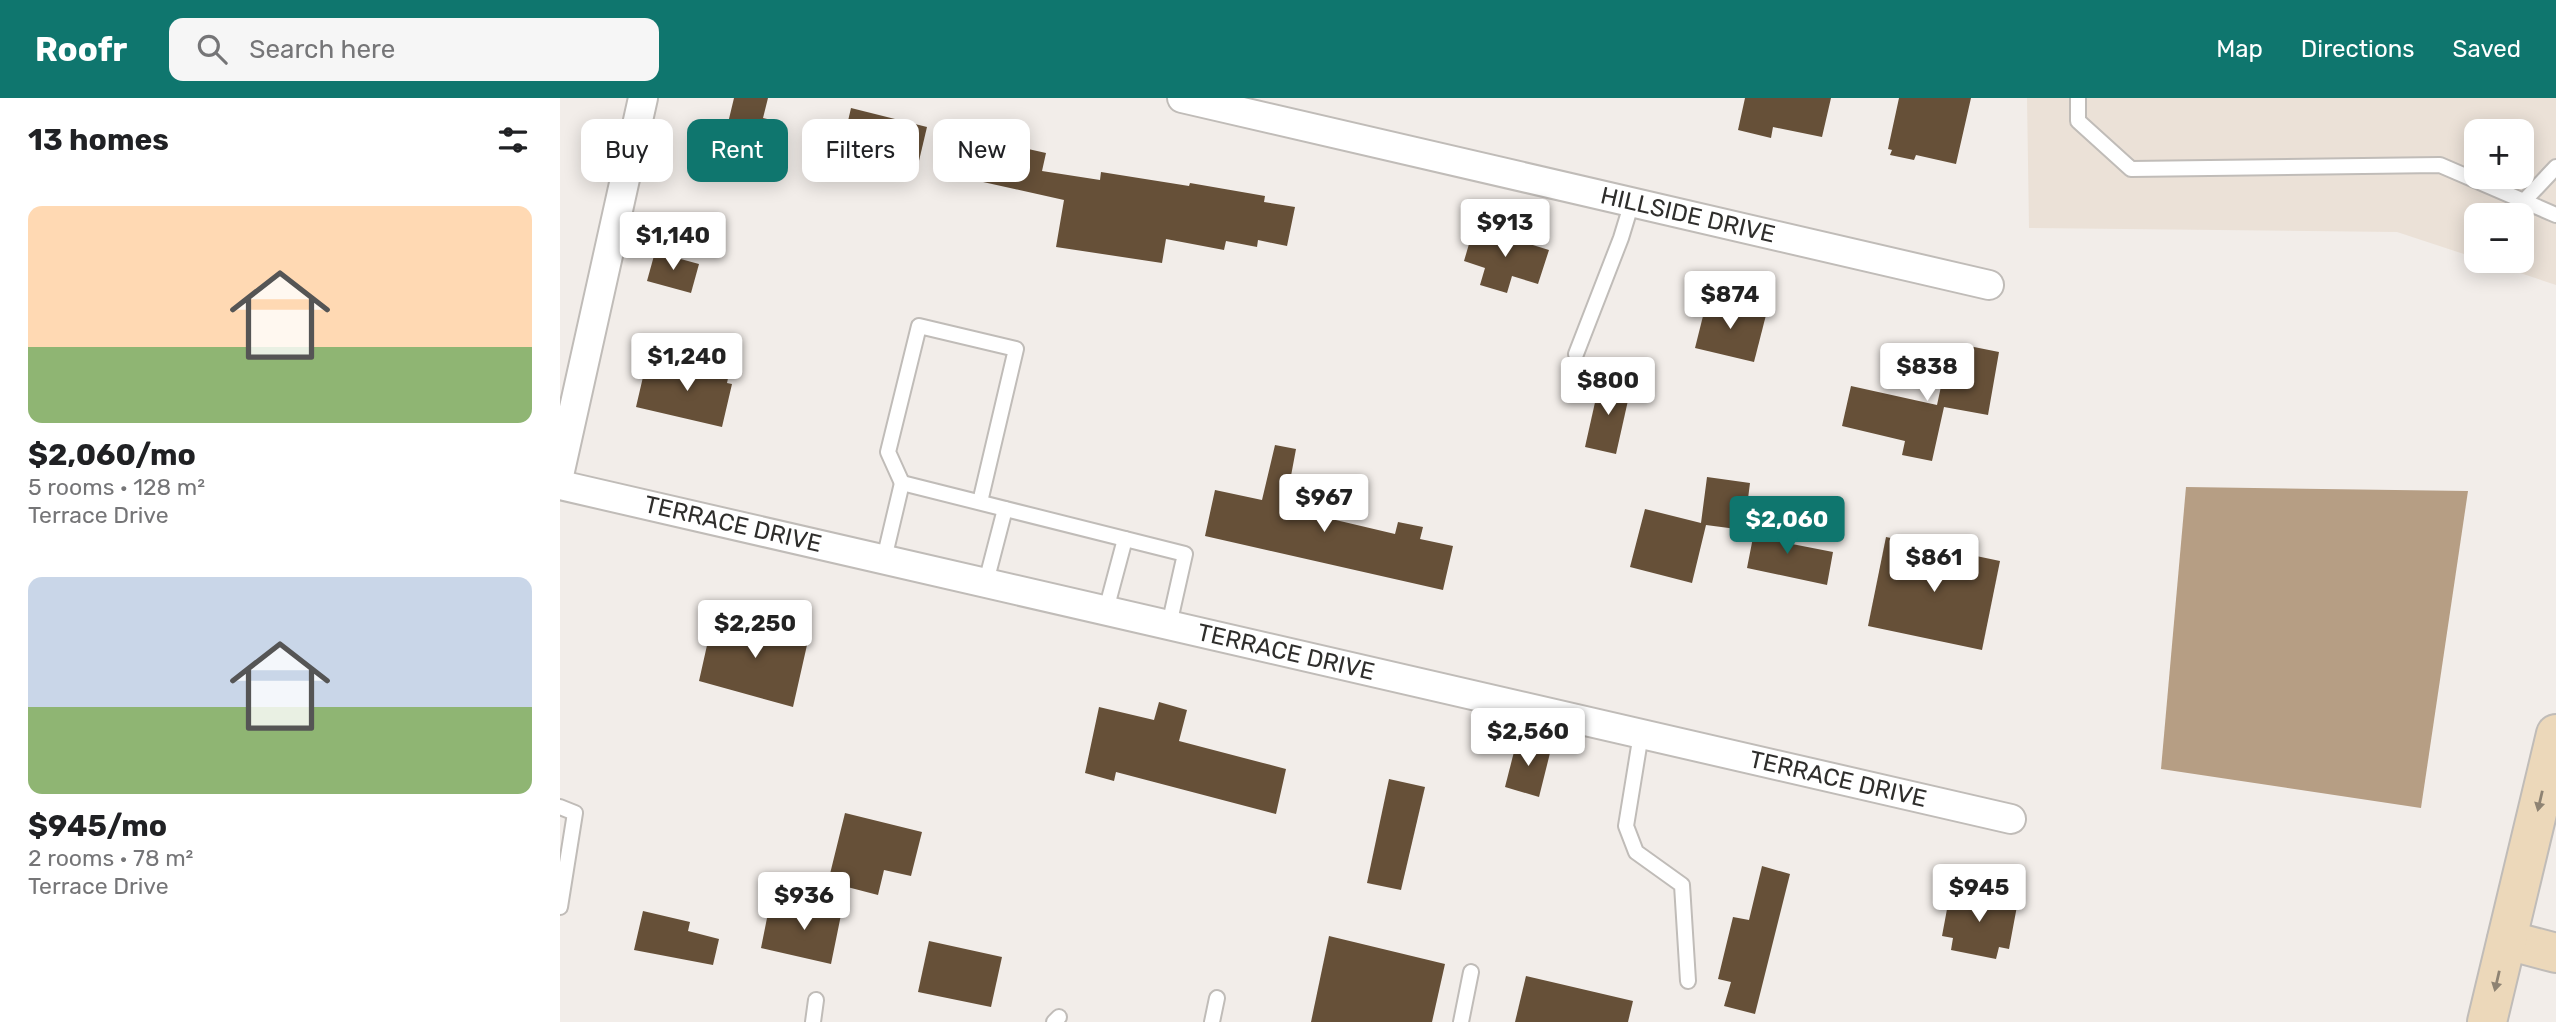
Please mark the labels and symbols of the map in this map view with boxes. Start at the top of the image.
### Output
street label: HILLSIDE DRIVE [1598,181,1778,249]
pin: $913 [1464,200,1546,259]
pin: $1,140 [616,212,730,272]
pin: $874 [1689,272,1771,331]
pin: $1,240 [630,334,744,393]
pin: $838 [1886,344,1968,403]
pin: $800 [1567,358,1649,417]
pin: $967 [1283,474,1365,534]
street label: TERRACE DRIVE [642,490,824,558]
pin: $2,060 [1730,496,1844,556]
pin: $861 [1893,534,1975,594]
pin: $2,250 [698,601,812,660]
street label: TERRACE DRIVE [1195,618,1377,686]
pin: $2,560 [1471,708,1585,768]
street label: TERRACE DRIVE [1747,745,1929,813]
one-way arrow [2534,790,2545,812]
pin: $945 [1938,864,2020,924]
pin: $936 [763,872,845,932]
one-way arrow [2491,970,2502,992]

